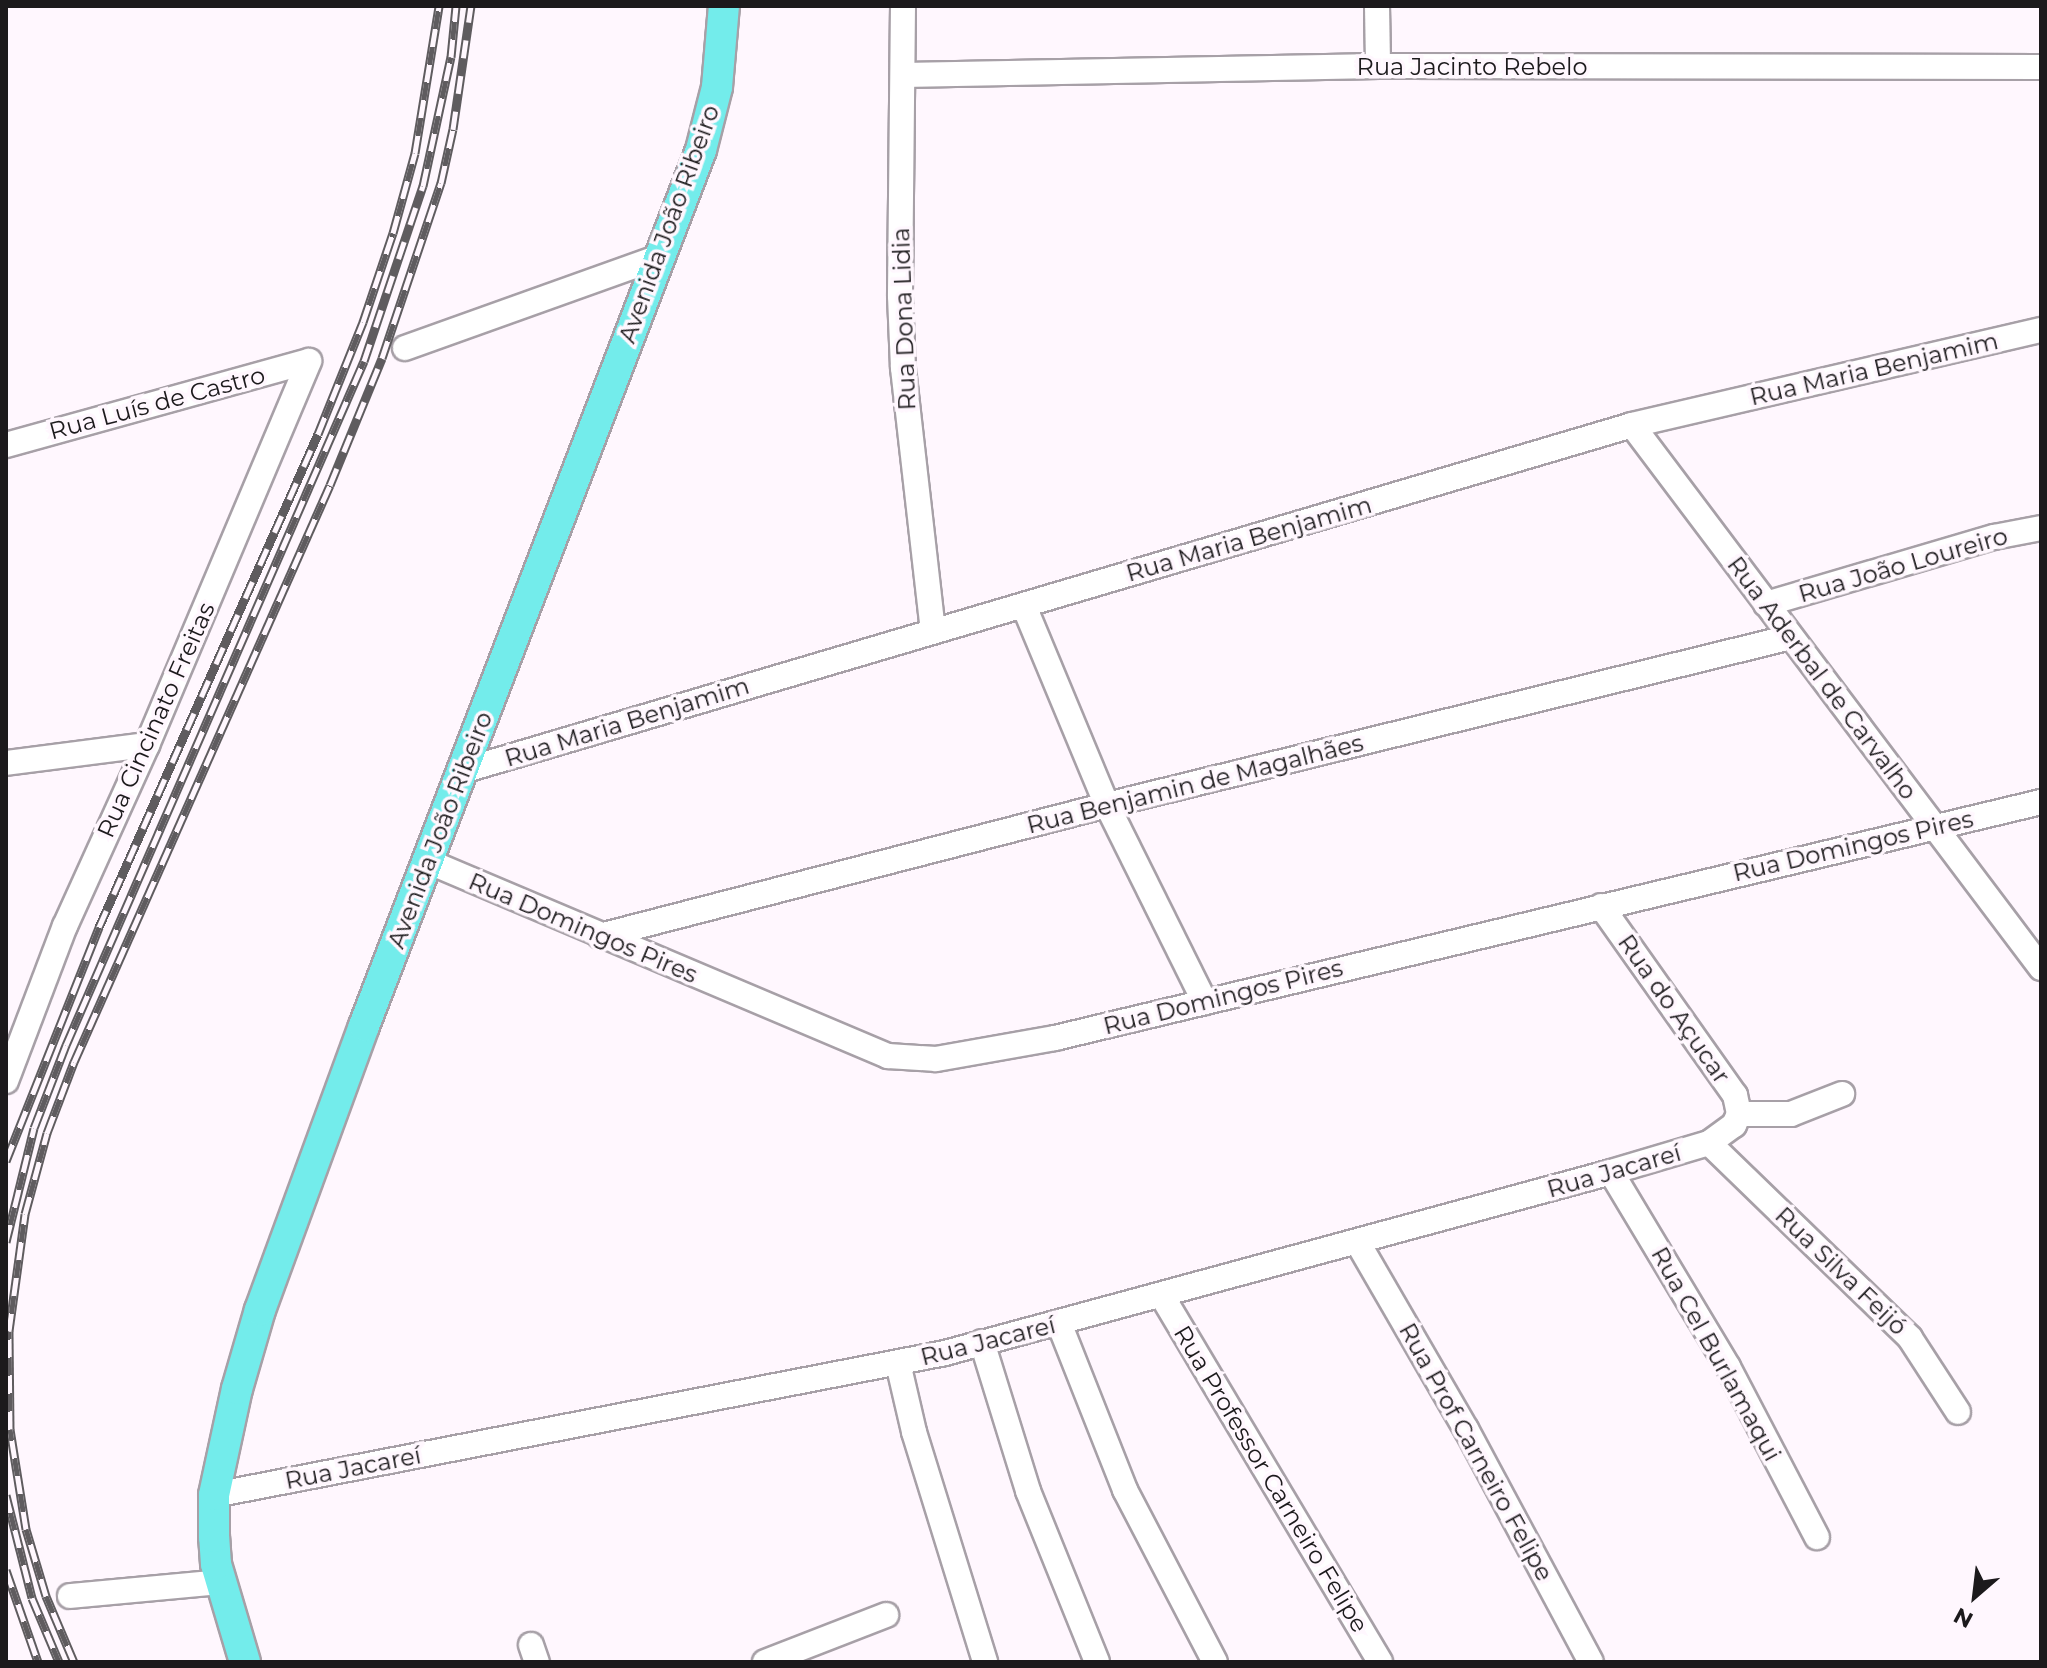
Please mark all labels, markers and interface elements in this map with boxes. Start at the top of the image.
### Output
street label: Rua Jacinto Rebelo [1357,53,1587,81]
street label: Avenida João Ribeiro [613,101,725,347]
street label: Rua Dona Lidia [886,227,922,411]
street label: Rua Maria Benjamim [1747,326,2001,412]
street label: Rua Luís de Castro [46,360,268,446]
street label: Rua Maria Benjamim [1123,490,1375,588]
street label: Rua João Loureiro [1795,521,2011,609]
street label: Rua Aderbal de Carvalho [1721,551,1923,805]
street label: Rua Cincinato Freitas [91,598,221,842]
street label: Rua Maria Benjamim [501,671,753,773]
street label: Avenida João Ribeiro [382,708,498,952]
street label: Rua Benjamin de Magalhães [1024,728,1366,840]
street label: Rua Domingos Pires [1730,804,1976,888]
street label: Rua Domingos Pires [464,867,702,989]
street label: Rua do Açucar [1612,929,1736,1089]
street label: Rua Domingos Pires [1100,953,1346,1041]
street label: Rua Jacareí [1544,1138,1684,1204]
street label: Rua Silva Feijó [1769,1201,1913,1341]
street label: Rua Cel Burlamaqui [1645,1242,1787,1466]
street label: Rua Jacareí [918,1310,1058,1372]
street label: Rua Prof Carneiro Felipe [1393,1318,1559,1586]
street label: Rua Professor Carneiro Felipe [1168,1320,1374,1638]
street label: Rua Jacareí [282,1441,424,1495]
north arrow [1935,1556,2015,1636]
text: N [1949,1602,1978,1634]

